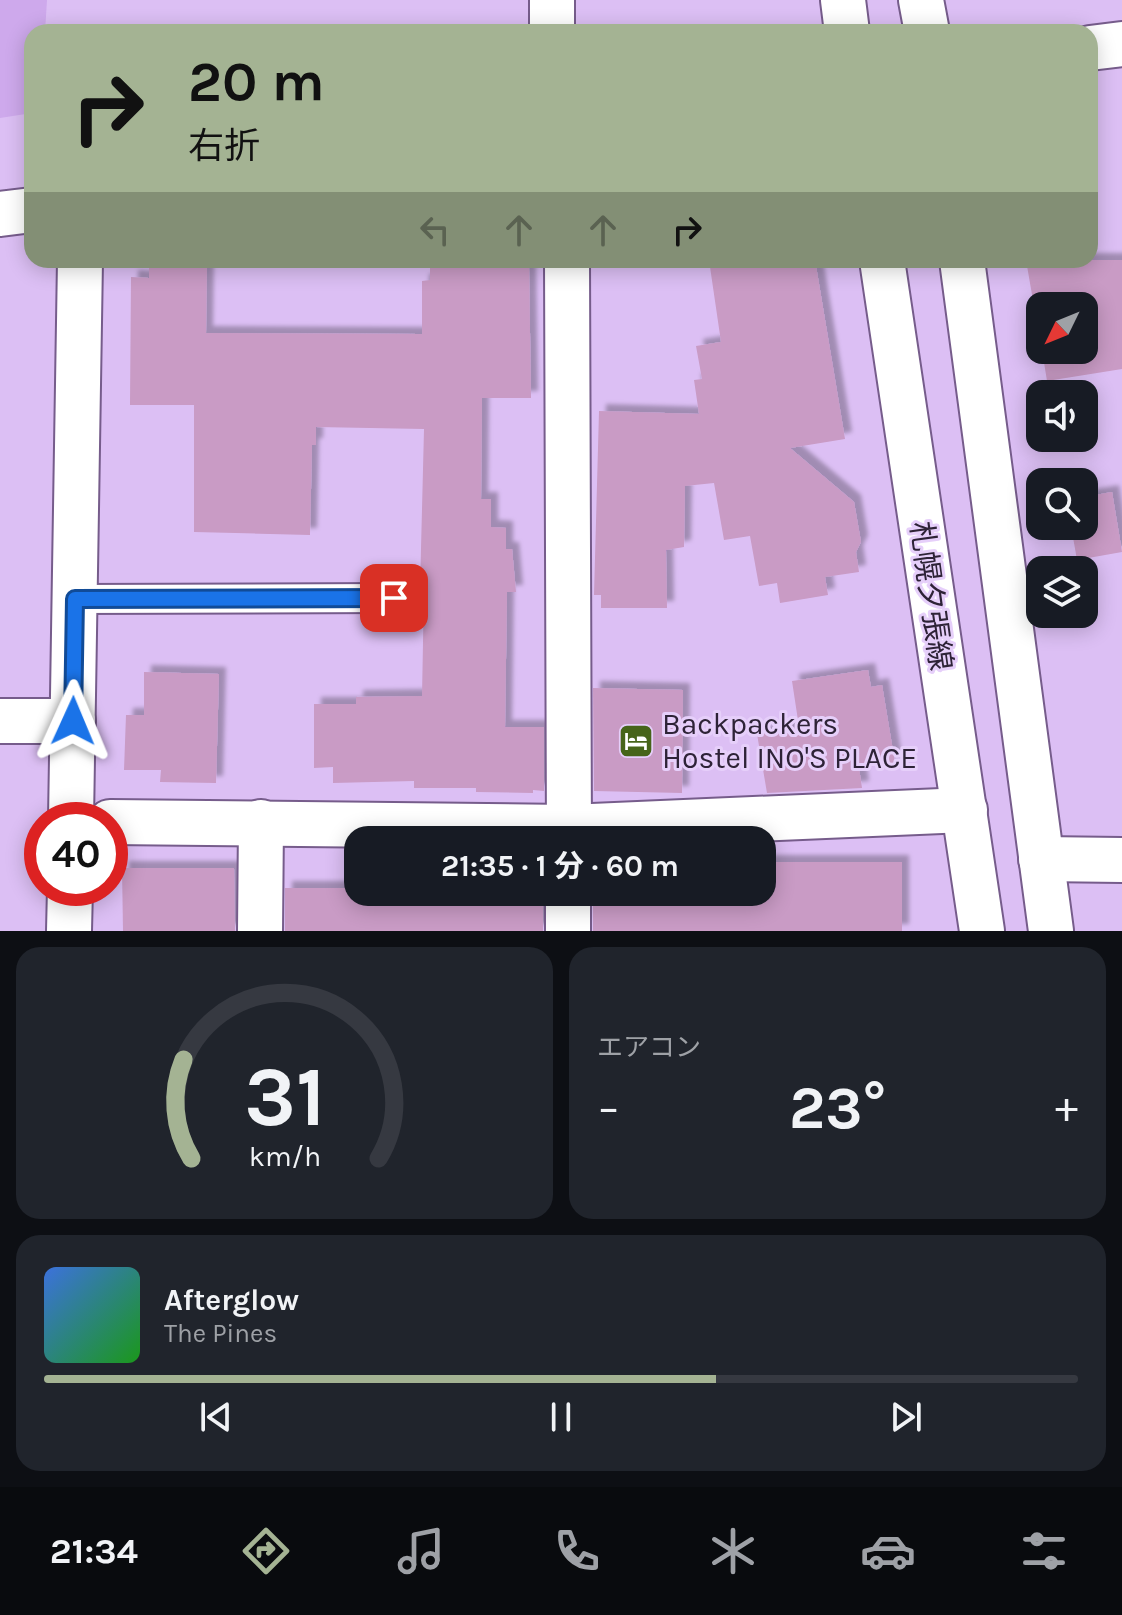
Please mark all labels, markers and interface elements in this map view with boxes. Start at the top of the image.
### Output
text: 20 m [188,49,325,114]
icon: right [56,56,160,160]
text: 右折 [188,125,260,167]
icon: left [413,208,457,252]
icon: ahead [497,208,541,252]
icon: ahead [581,208,625,252]
icon: right [665,208,709,252]
north arrow [1026,292,1098,364]
map controls [1026,292,1098,628]
button: sound [1026,380,1098,452]
button: search [1026,468,1098,540]
street label: 札幌夕張線 [903,519,959,673]
button: layers [1026,556,1098,628]
pin [360,564,428,632]
icon: arrive [372,576,416,620]
position arrow [31,679,115,763]
place label: Backpackers Hostel INO'S PLACE [662,706,917,776]
hotel icon: Backpackers Hostel INO'S PLACE [617,722,655,760]
speed limit sign: 40 [24,802,128,906]
text: 21:35 · 1 分 · 60 m [441,848,679,884]
text: エアコン [597,1032,701,1063]
text: 31 [244,1049,325,1146]
text: 23° [789,1073,886,1143]
text: − [597,1082,620,1133]
text: + [1055,1082,1078,1133]
text: km/h [248,1140,321,1173]
text: Afterglow [164,1282,299,1318]
text: The Pines [164,1318,277,1349]
icon: previous [194,1395,238,1439]
icon: pause [539,1395,583,1439]
icon: next [884,1395,928,1439]
icon: directions [238,1523,294,1579]
icon: music [393,1523,449,1579]
icon: phone [549,1523,605,1579]
icon: climate [705,1523,761,1579]
icon: car [860,1523,916,1579]
icon: filters [1016,1523,1072,1579]
text: 21:34 [50,1530,138,1572]

